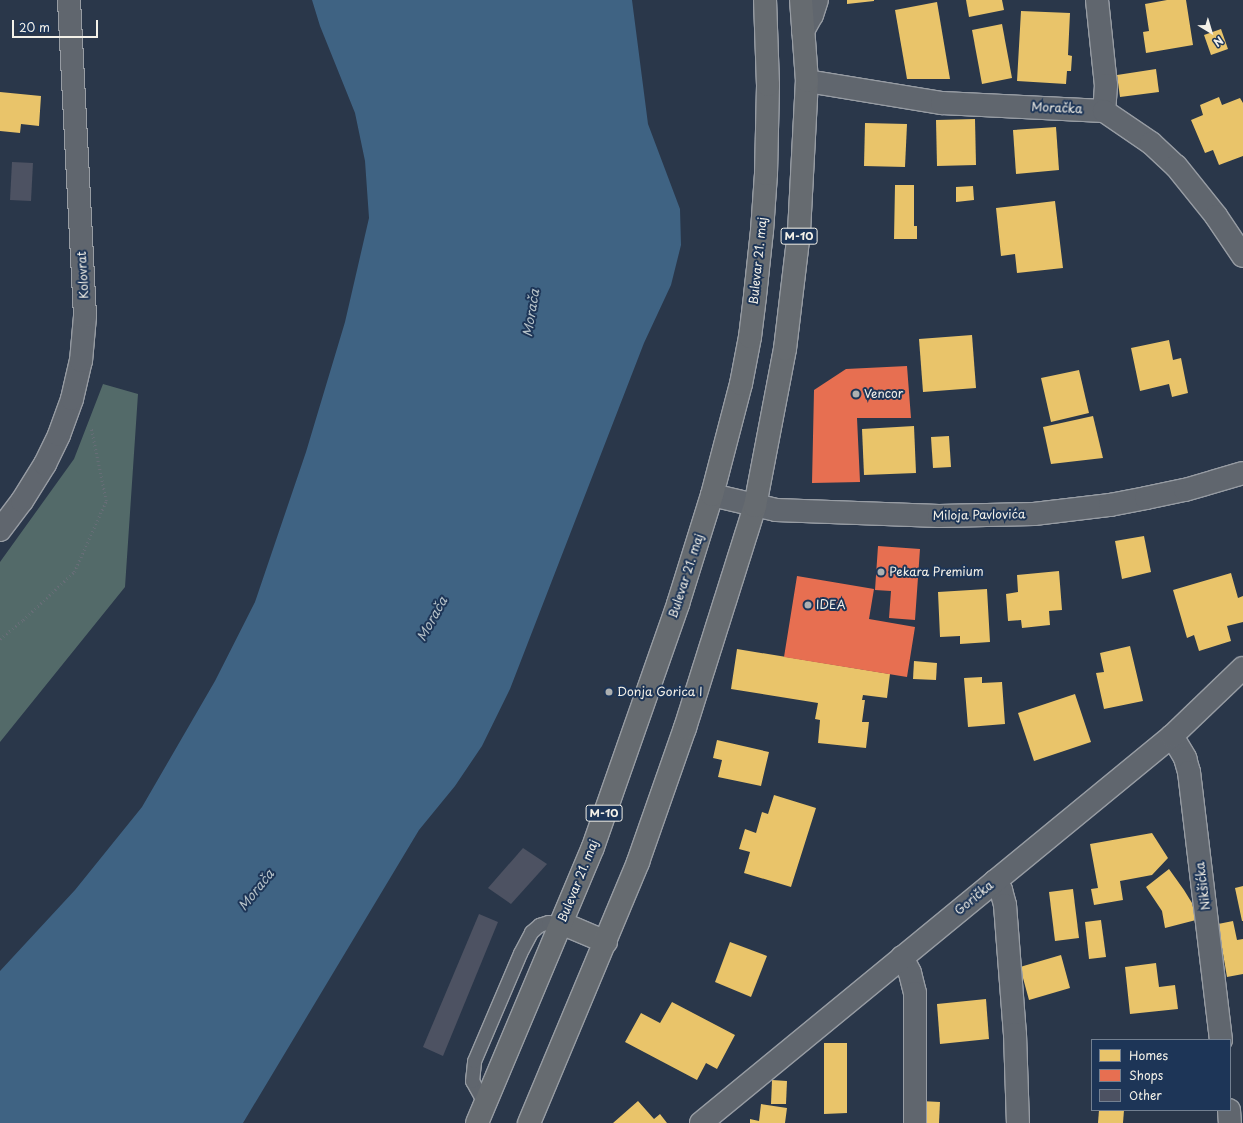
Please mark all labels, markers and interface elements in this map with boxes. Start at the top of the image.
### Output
scale bar [14,12,100,38]
north arrow [1191,12,1231,52]
text: 20 m [19,18,50,36]
text: N [1210,32,1227,51]
street label: Moračka [1031,99,1083,117]
street label: Bulevar 21. maj [746,215,770,307]
road number: M-10 [780,227,818,245]
street label: Kolovrat [75,251,91,299]
water label: Morača [520,288,542,338]
place label: Vencor [864,387,903,401]
marker: Vencor [851,389,861,399]
street label: Miloja Pavlovića [933,507,1025,523]
street label: Bulevar 21. maj [665,531,707,621]
place label: Pekara Premium [889,565,984,579]
marker: Pekara Premium [876,567,886,577]
water label: Morača [414,594,450,644]
place label: IDEA [816,598,846,612]
marker: IDEA [803,600,813,610]
place label: Donja Gorica I [617,685,702,699]
marker: Donja Gorica I [604,687,614,697]
road number: M-10 [585,804,623,822]
street label: Bulevar 21. maj [554,837,602,925]
street label: Nikšićka [1193,861,1213,911]
water label: Morača [235,866,277,914]
street label: Gorička [952,878,996,918]
legend [1091,1039,1231,1111]
text: Homes [1129,1046,1168,1064]
text: Shops [1129,1066,1163,1084]
text: Other [1129,1086,1162,1104]

